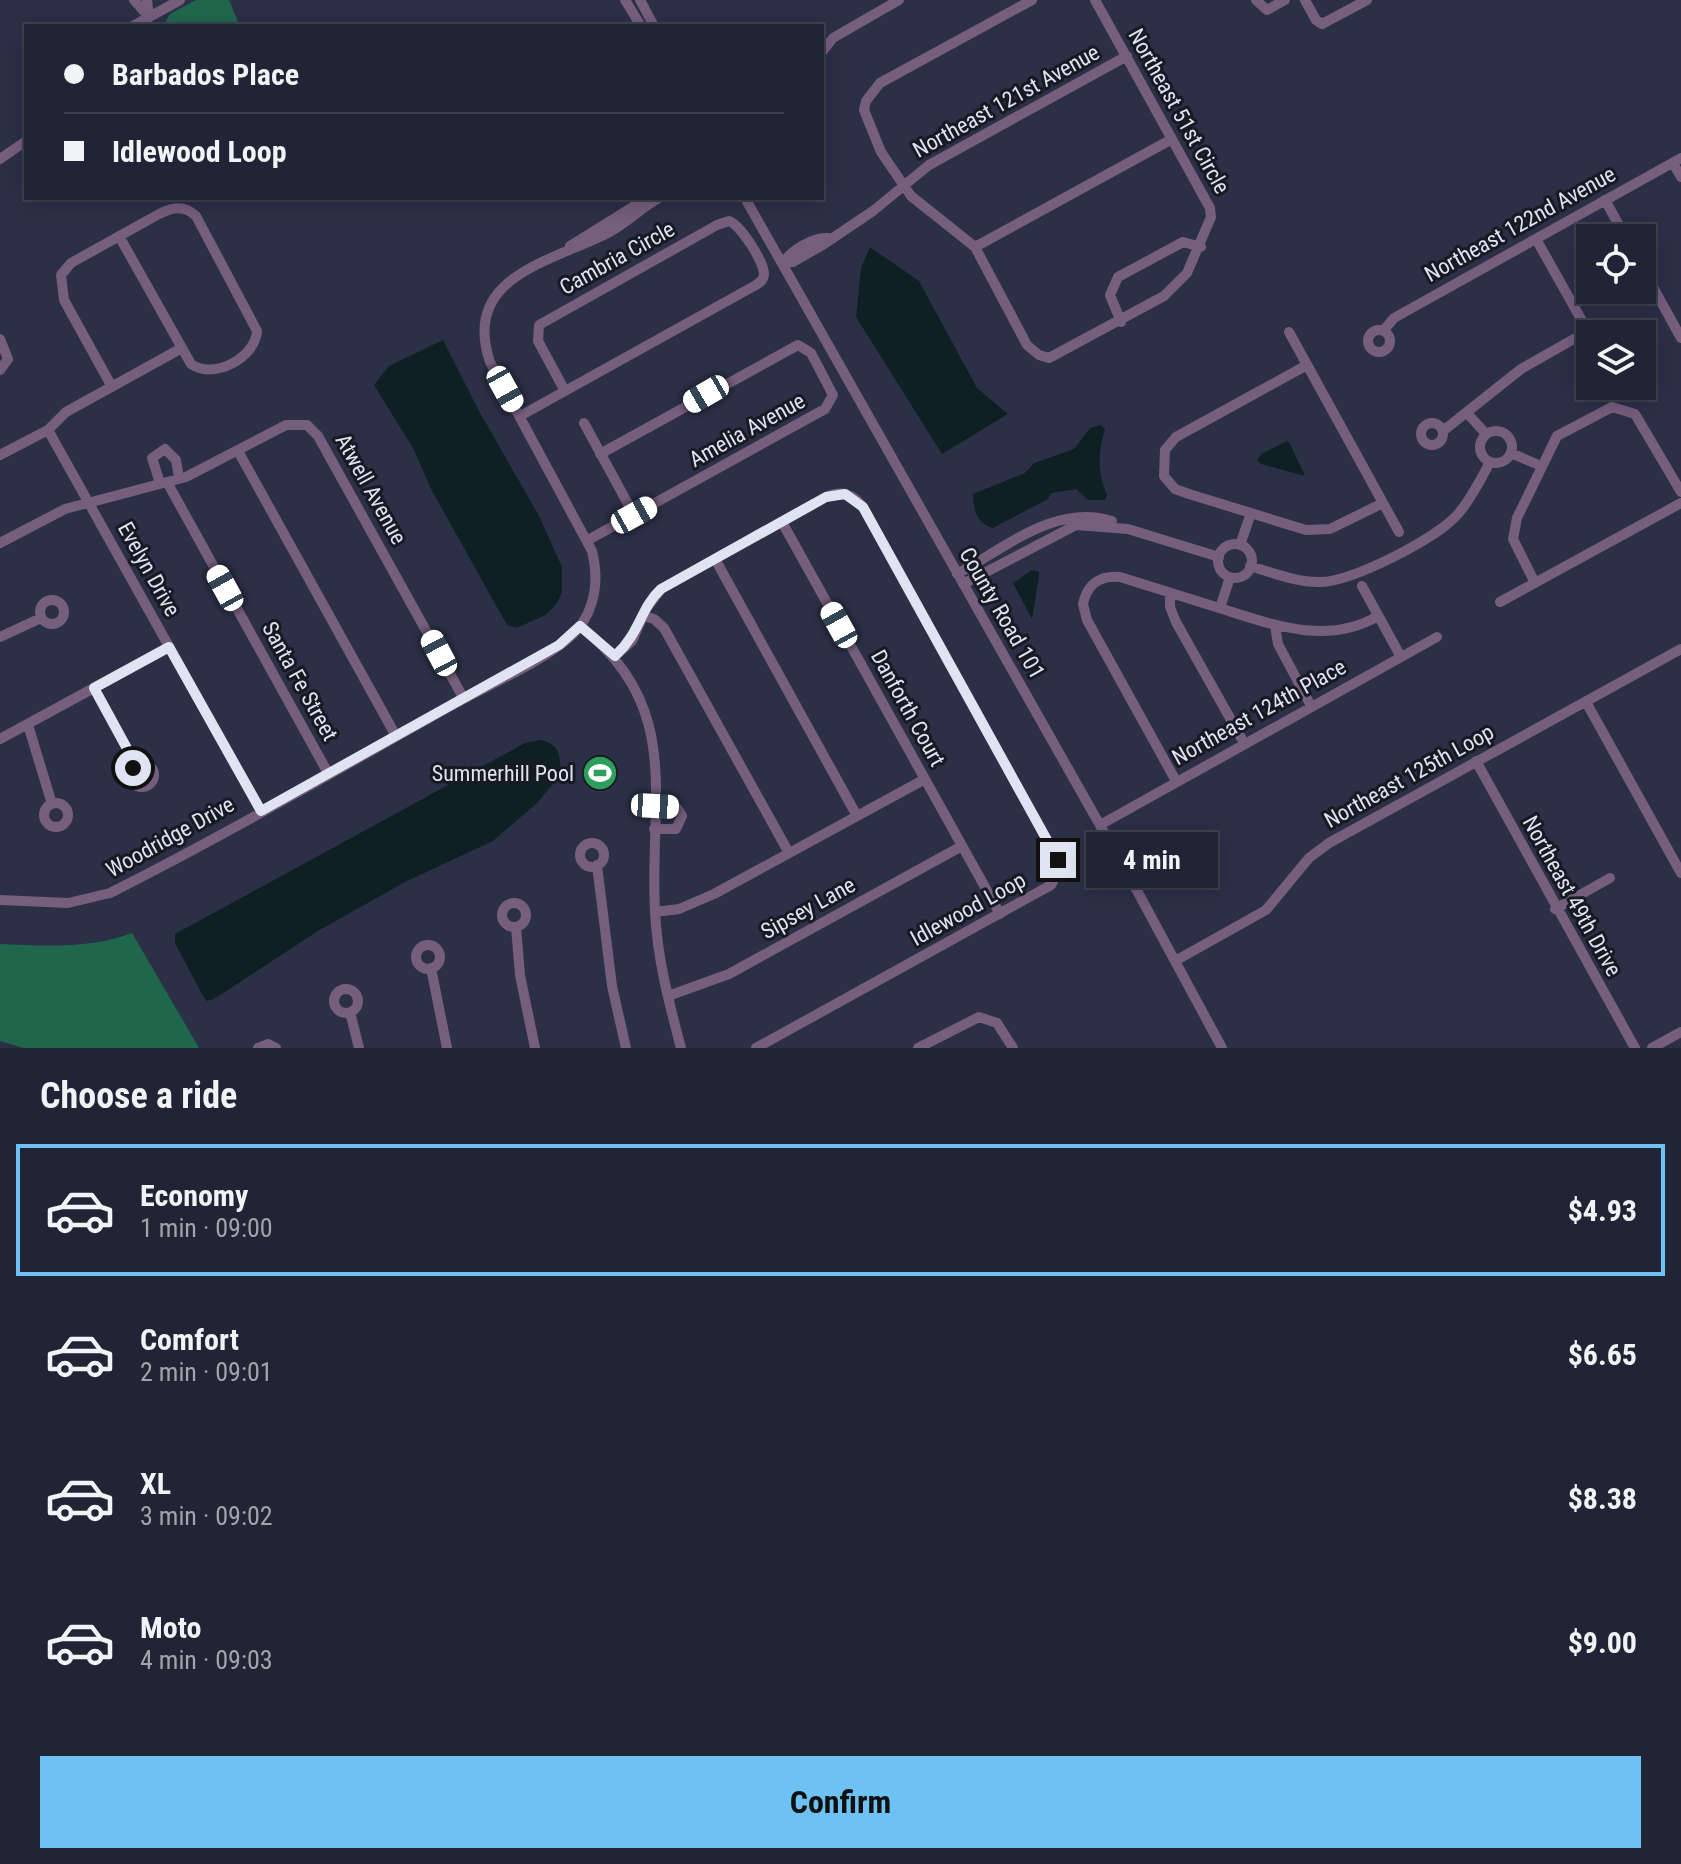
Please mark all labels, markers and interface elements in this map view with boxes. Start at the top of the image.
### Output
street label: Northeast 51st Circle [1123,24,1235,198]
street label: Northeast 121st Avenue [909,39,1103,163]
text: Barbados Place [112,57,299,92]
text: Idlewood Loop [112,134,287,169]
street label: Northeast 122nd Avenue [1420,161,1620,287]
street label: Cambria Circle [555,216,679,300]
map controls [1576,224,1656,400]
button: locate [1576,224,1656,304]
button: layers [1576,320,1656,400]
car [483,362,527,416]
car [679,372,733,416]
street label: Amelia Avenue [685,388,809,472]
street label: Atwell Avenue [330,430,412,548]
car [607,493,661,537]
street label: Evelyn Drive [113,517,185,621]
street label: County Road 101 [954,543,1050,683]
car [203,561,247,615]
car [817,598,861,652]
street label: Santa Fe Street [257,617,343,745]
car [417,626,461,680]
street label: Danforth Court [866,645,950,771]
street label: Northeast 124th Place [1168,654,1350,770]
street label: Northeast 125th Loop [1320,719,1498,833]
route start [115,750,151,786]
sports icon: Summerhill Pool [581,754,619,792]
place label: Summerhill Pool [432,761,574,786]
street label: Woodridge Drive [102,792,238,882]
car [630,793,680,819]
street label: Northeast 49th Drive [1518,812,1626,980]
callout: 4 min [1086,832,1218,888]
route end [1040,842,1076,878]
text: 4 min [1123,845,1181,875]
street label: Idlewood Loop [906,867,1030,951]
street label: Sipsey Lane [757,872,859,944]
text: Choose a ride [40,1075,237,1117]
icon: car [44,1174,116,1246]
text: Economy [140,1178,248,1213]
text: $4.93 [1568,1193,1637,1228]
text: 1 min · 09:00 [140,1213,273,1243]
icon: car [44,1318,116,1390]
text: Comfort [140,1322,239,1357]
text: $6.65 [1568,1337,1637,1372]
text: 2 min · 09:01 [140,1357,273,1387]
icon: car [44,1462,116,1534]
text: XL [140,1466,171,1501]
text: $8.38 [1568,1481,1637,1516]
text: 3 min · 09:02 [140,1501,273,1531]
icon: car [44,1606,116,1678]
text: Moto [140,1610,201,1645]
text: $9.00 [1568,1625,1637,1660]
text: 4 min · 09:03 [140,1645,273,1675]
button: Confirm [40,1756,1641,1848]

